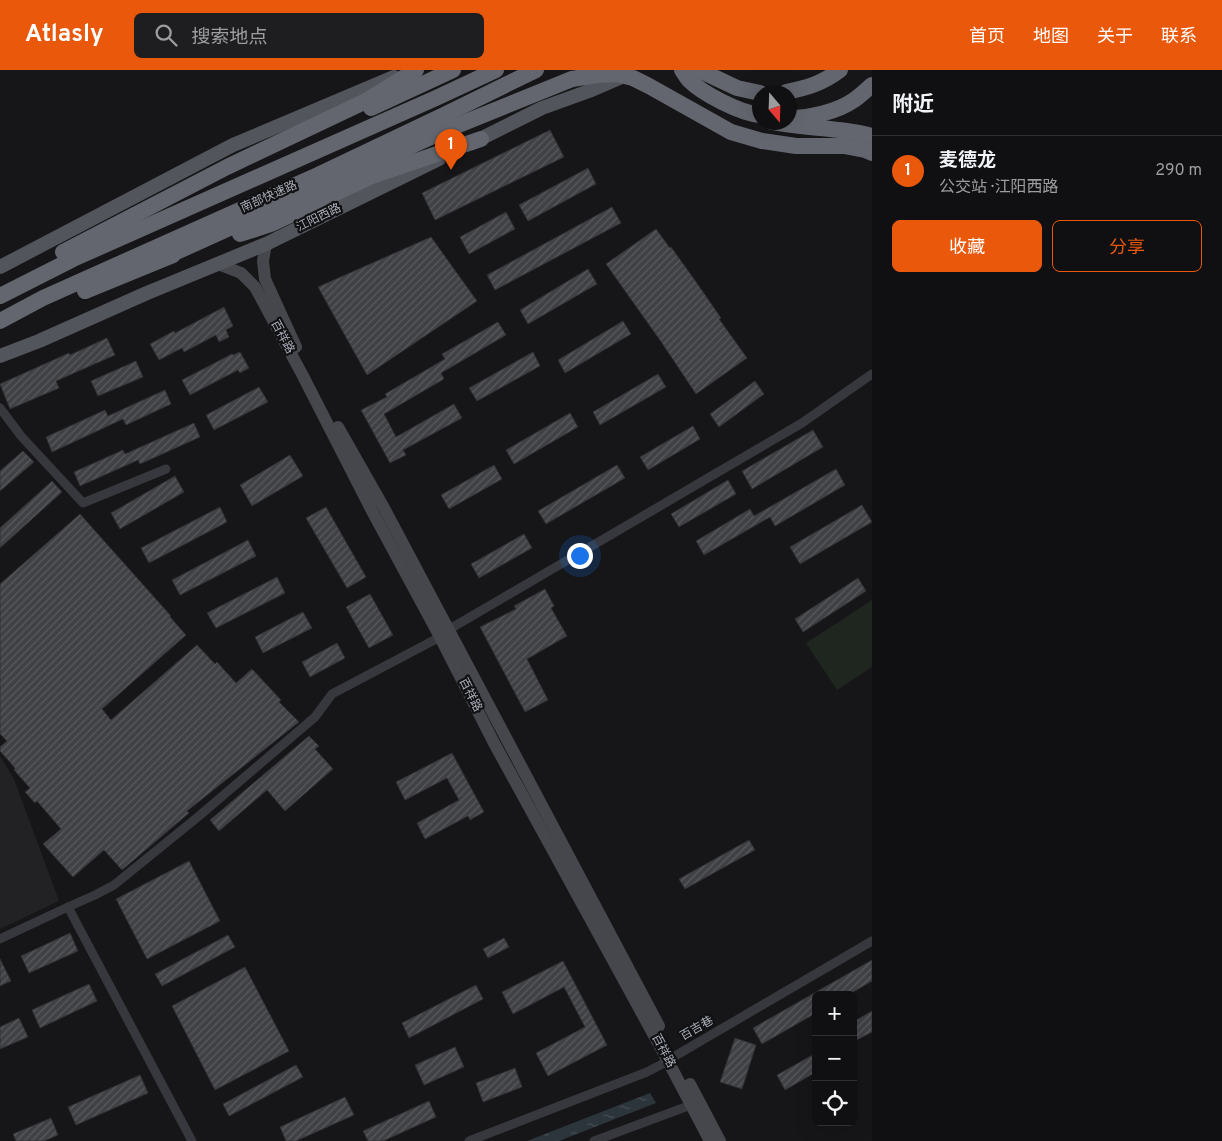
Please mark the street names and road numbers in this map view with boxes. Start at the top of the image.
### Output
street label: 南部快速路 [238,177,300,217]
street label: 江阳西路 [294,200,344,236]
street label: 百祥路 [266,317,298,357]
street label: 百祥路 [455,675,485,715]
street label: 百吉巷 [677,1013,717,1045]
street label: 百祥路 [647,1031,679,1071]

